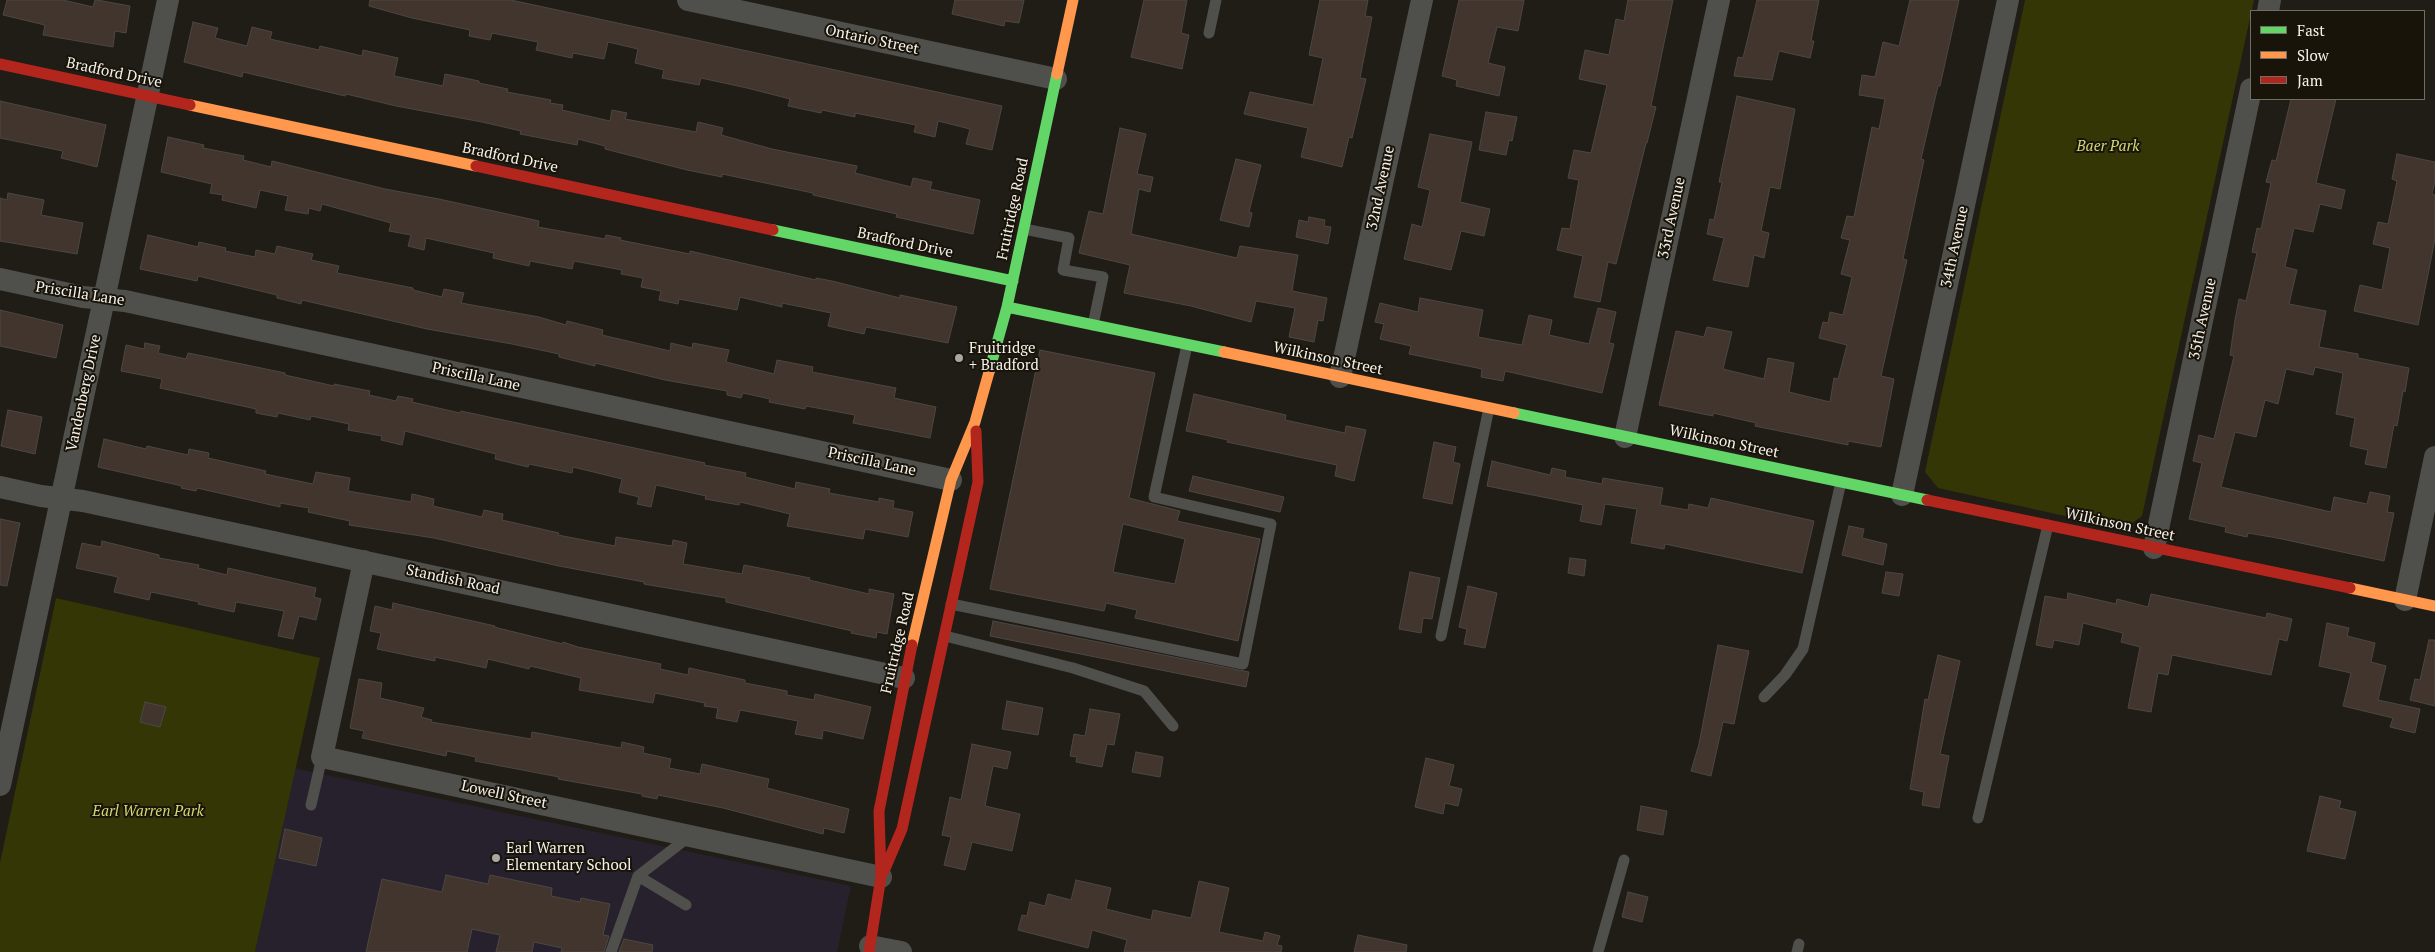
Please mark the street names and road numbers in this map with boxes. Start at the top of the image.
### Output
street label: Ontario Street [823,21,921,59]
street label: Bradford Drive [64,54,164,92]
street label: Bradford Drive [460,139,560,177]
street label: 32nd Avenue [1363,144,1399,232]
street label: Fruitridge Road [993,156,1033,262]
street label: 33rd Avenue [1655,176,1689,260]
street label: 34th Avenue [1938,204,1972,290]
street label: Bradford Drive [855,224,955,262]
street label: 35th Avenue [2186,276,2220,362]
street label: Priscilla Lane [34,278,126,310]
street label: Vandenberg Drive [63,333,105,453]
street label: Wilkinson Street [1272,339,1384,379]
street label: Priscilla Lane [430,359,522,395]
street label: Wilkinson Street [1668,422,1780,462]
street label: Priscilla Lane [826,444,918,480]
street label: Wilkinson Street [2064,505,2176,545]
street label: Standish Road [405,561,501,599]
street label: Fruitridge Road [878,590,918,696]
street label: Lowell Street [459,777,549,813]

